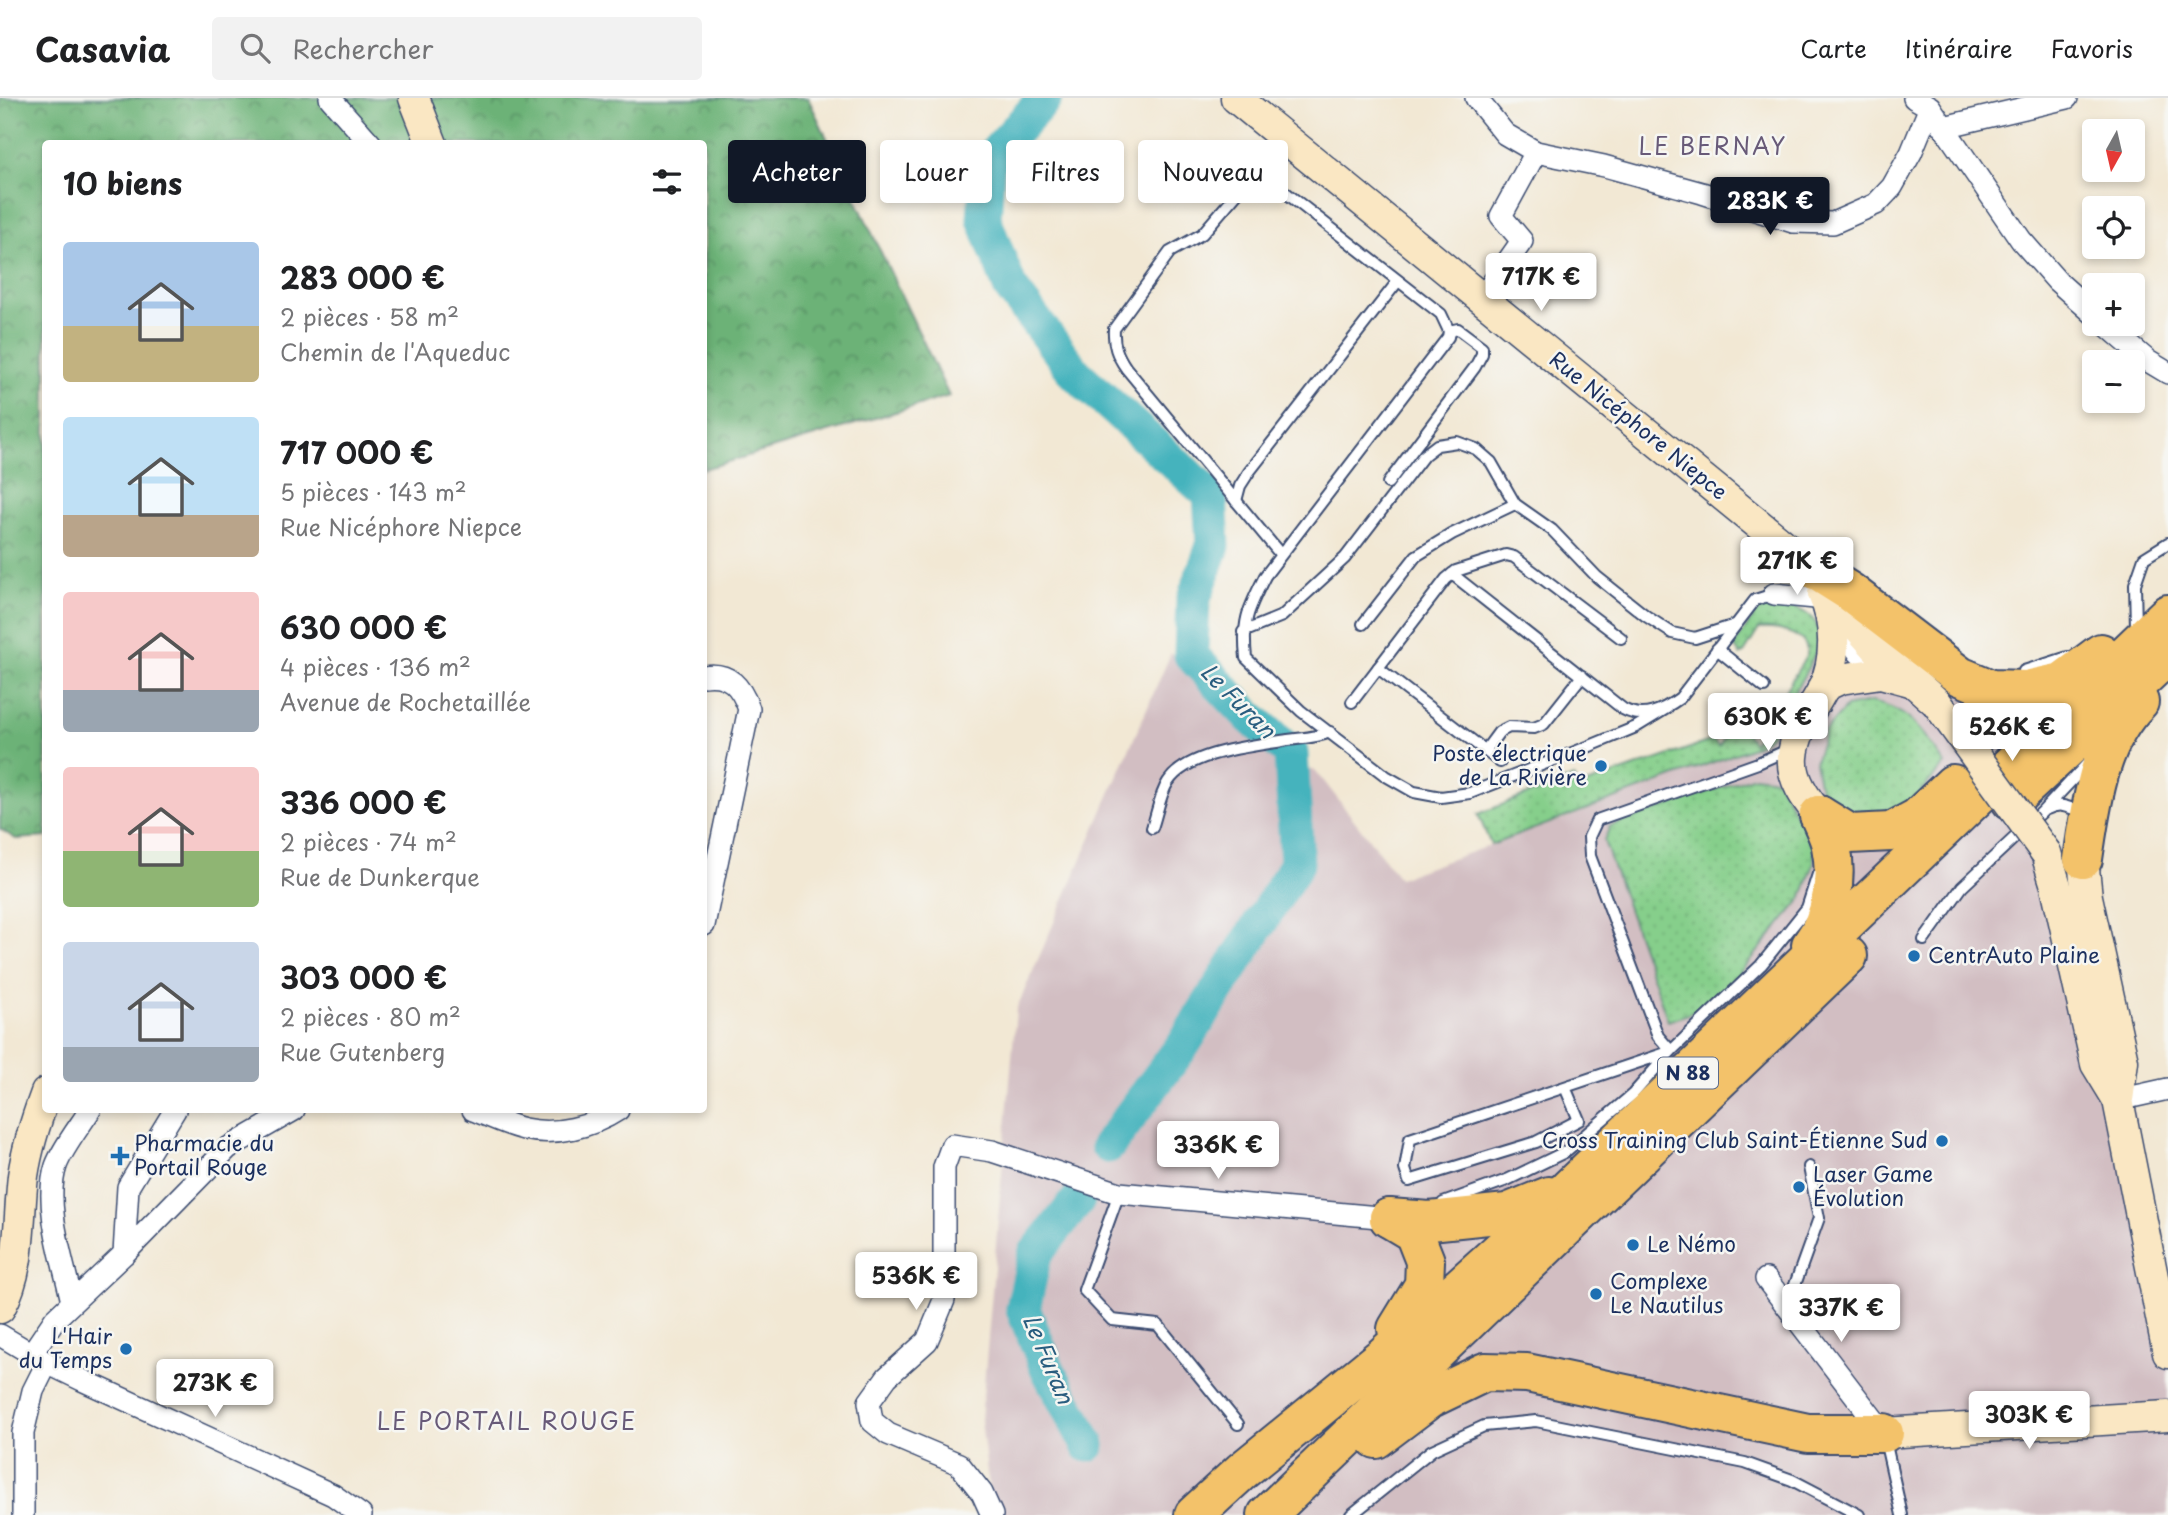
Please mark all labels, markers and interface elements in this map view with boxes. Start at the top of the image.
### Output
search box [212,17,702,80]
text: Casavia [35,23,170,73]
icon: search [236,29,274,67]
text: Rechercher [292,29,433,68]
text: Carte [1800,30,1867,66]
text: Itinéraire [1905,30,2013,66]
text: Favoris [2051,30,2133,66]
north arrow [2082,119,2146,182]
map controls [2082,119,2145,413]
district label: LE BERNAY [1639,128,1787,163]
chip: Acheter [728,140,866,203]
chip: Louer [880,140,992,203]
chip: Filtres [1006,140,1124,203]
chip: Nouveau [1138,140,1288,203]
text: 10 biens [63,160,182,205]
icon: filters [648,163,686,201]
pin: 283K € [1713,178,1827,237]
text: 283K € [1726,182,1814,217]
button: locate [2082,196,2145,259]
text: 283 000 € [280,254,445,299]
pin: 717K € [1484,254,1598,313]
text: 717K € [1502,258,1580,293]
icon: home [119,270,203,354]
button: + [2082,273,2145,336]
text: 2 pièces · 58 m² [280,299,459,334]
text: Chemin de l'Aqueduc [280,334,510,369]
street label: Rue Nicéphore Niepce [1543,343,1735,506]
button: − [2082,350,2145,413]
text: 717 000 € [280,429,433,474]
icon: home [119,445,203,529]
text: 5 pièces · 143 m² [280,474,467,509]
text: Rue Nicéphore Niepce [280,509,522,544]
pin: 271K € [1740,538,1854,597]
text: 271K € [1756,542,1838,577]
text: 630 000 € [280,604,447,649]
icon: home [119,620,203,704]
text: 4 pièces · 136 m² [280,649,471,684]
water label: Le Furan [1193,654,1285,746]
text: Avenue de Rochetaillée [280,684,531,719]
pin: 630K € [1711,694,1825,753]
text: 630K € [1724,698,1812,733]
pin: 526K € [1955,704,2069,763]
text: 526K € [1969,708,2055,743]
place label: Poste électrique de La Rivière [1432,736,1587,792]
marker: Poste électrique de La Rivière [1593,758,1609,774]
text: 336 000 € [280,779,447,824]
icon: home [119,795,203,879]
text: 2 pièces · 74 m² [280,824,457,859]
text: Rue de Dunkerque [280,859,480,894]
place label: CentrAuto Plaine [1928,938,2100,970]
marker: CentrAuto Plaine [1906,948,1922,964]
text: 303 000 € [280,954,447,999]
icon: home [119,970,203,1054]
text: 2 pièces · 80 m² [280,999,461,1034]
text: Rue Gutenberg [280,1034,445,1069]
road number: N 88 [1658,1057,1718,1088]
pin: 336K € [1161,1122,1275,1181]
place label: Cross Training Club Saint-Étienne Sud [1542,1123,1928,1155]
place label: Pharmacie du Portail Rouge [134,1126,274,1182]
text: 336K € [1173,1126,1263,1161]
marker: Cross Training Club Saint-Étienne Sud [1934,1133,1950,1149]
marker: Pharmacie du Portail Rouge [112,1148,128,1164]
place label: Laser Game Évolution [1813,1157,1933,1213]
marker: Laser Game Évolution [1791,1179,1807,1195]
place label: Le Némo [1647,1227,1736,1259]
marker: Le Némo [1625,1237,1641,1253]
pin: 536K € [859,1252,973,1312]
text: 536K € [871,1257,961,1292]
place label: Complexe Le Nautilus [1610,1264,1723,1320]
pin: 337K € [1784,1284,1898,1344]
marker: Complexe Le Nautilus [1588,1286,1604,1302]
text: 337K € [1798,1289,1884,1324]
water label: Le Furan [1015,1308,1084,1409]
place label: L'Hair du Temps [19,1319,112,1375]
marker: L'Hair du Temps [118,1341,134,1357]
pin: 273K € [158,1360,272,1419]
text: 273K € [172,1364,258,1399]
pin: 303K € [1972,1392,2086,1451]
text: 303K € [1985,1396,2073,1431]
district label: LE PORTAIL ROUGE [377,1403,637,1438]

